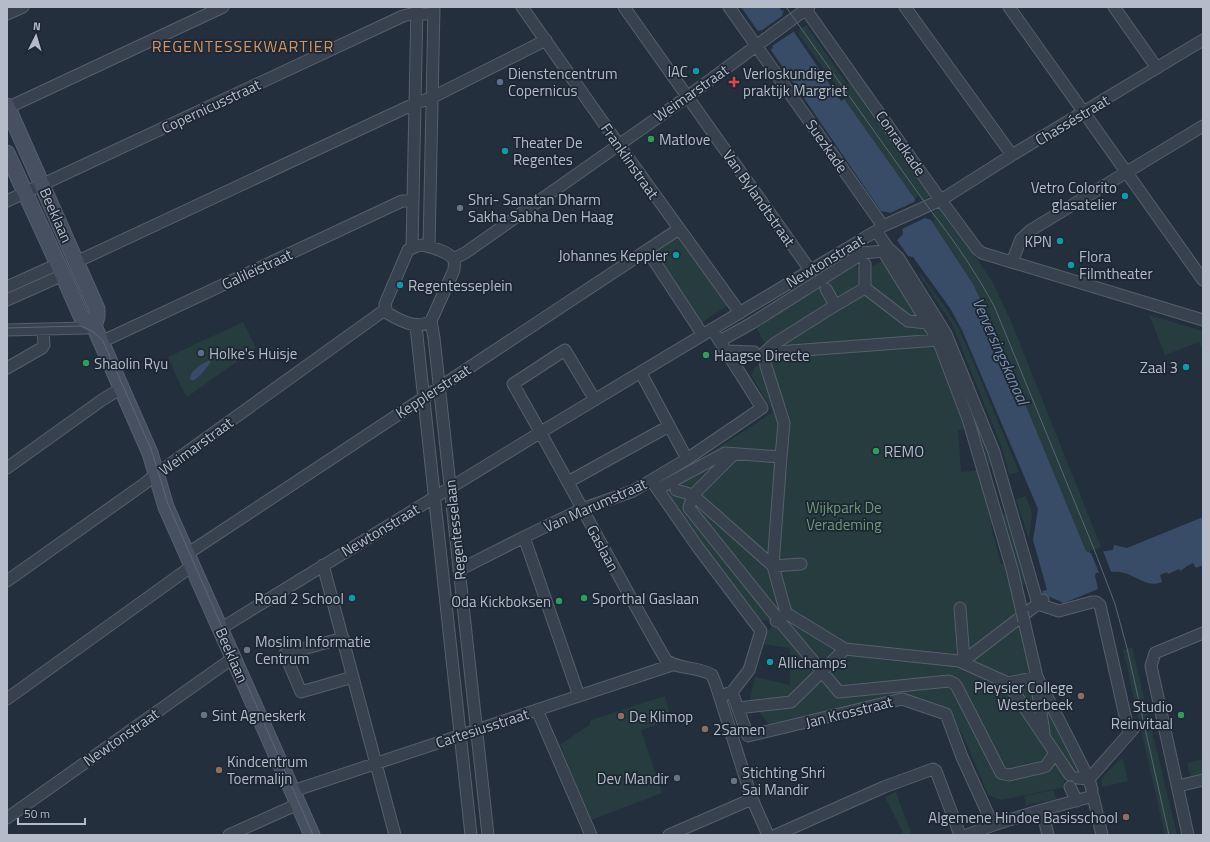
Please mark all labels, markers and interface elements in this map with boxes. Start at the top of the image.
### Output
north arrow [16,16,56,56]
text: N [32,18,41,34]
district label: REGENTESSEKWARTIER [152,34,334,58]
street label: Weimarstraat [649,58,734,127]
place label: IAC [667,60,688,83]
place label: Dienstencentrum Copernicus [508,62,617,102]
place label: Verloskundige praktijk Margriet [743,62,848,102]
marker: IAC [691,66,701,76]
street label: Copernicusstraat [158,73,265,139]
marker: Verloskundige praktijk Margriet [728,76,740,88]
marker: Dienstencentrum Copernicus [495,77,505,87]
street label: Chasséstraat [1031,88,1114,151]
street label: Conradkade [870,106,932,180]
street label: Suezkade [800,115,854,177]
street label: Franklinstraat [595,118,665,204]
place label: Matlove [659,128,710,151]
place label: Theater De Regentes [513,131,583,171]
marker: Matlove [646,134,656,144]
street label: Van Bylandtstraat [717,145,801,252]
marker: Theater De Regentes [500,146,510,156]
place label: Vetro Colorito glasatelier [1031,176,1117,216]
street label: Beeklaan [34,184,78,246]
place label: Shri- Sanatan Dharm Sakha Sabha Den Haag [468,188,614,228]
marker: Vetro Colorito glasatelier [1120,191,1130,201]
marker: Shri- Sanatan Dharm Sakha Sabha Den Haag [455,203,465,213]
street label: Newtonstraat [781,228,869,294]
place label: KPN [1024,230,1052,253]
marker: KPN [1055,236,1065,246]
street label: Galileïstraat [218,242,297,295]
place label: Johannes Keppler [558,244,668,267]
place label: Flora Filmtheater [1079,245,1153,285]
marker: Johannes Keppler [671,250,681,260]
marker: Flora Filmtheater [1066,260,1076,270]
place label: Regentesseplein [408,274,513,297]
marker: Regentesseplein [395,280,405,290]
water label: Verversingskanaal [967,294,1036,410]
place label: Holke's Huisje [209,342,297,365]
place label: Haagse Directe [714,344,810,367]
marker: Holke's Huisje [196,348,206,358]
marker: Haagse Directe [701,350,711,360]
place label: Shaolin Ryu [94,352,168,375]
place label: Zaal 3 [1140,356,1178,379]
marker: Shaolin Ryu [81,358,91,368]
street label: Kepplerstraat [391,358,476,424]
marker: Zaal 3 [1181,362,1191,372]
street label: Weimarstraat [154,411,238,481]
place label: REMO [884,440,924,463]
marker: REMO [871,446,881,456]
street label: Van Marumstraat [540,472,651,538]
street label: Regentesselaan [438,479,472,581]
park label: Wijkpark De Verademing [806,496,882,536]
street label: Newtonstraat [336,497,424,563]
street label: Gaslaan [581,520,625,576]
place label: Road 2 School [254,587,344,610]
place label: Sporthal Gaslaan [592,587,699,610]
place label: Oda Kickboksen [451,590,551,613]
marker: Road 2 School [347,593,357,603]
marker: Sporthal Gaslaan [579,593,589,603]
marker: Oda Kickboksen [554,596,564,606]
street label: Beeklaan [210,624,254,686]
place label: Moslim Informatie Centrum [255,630,371,670]
marker: Moslim Informatie Centrum [242,645,252,655]
place label: Allichamps [778,651,847,674]
marker: Allichamps [765,657,775,667]
place label: Pleysier College Westerbeek [974,676,1073,716]
street label: Jan Krosstraat [803,690,896,734]
marker: Pleysier College Westerbeek [1076,691,1086,701]
place label: Studio Reinvitaal [1111,695,1173,735]
street label: Newtonstraat [78,702,164,772]
street label: Cartesiusstraat [432,702,532,754]
place label: Sint Agneskerk [212,704,306,727]
place label: De Klimop [629,705,693,728]
marker: Sint Agneskerk [199,710,209,720]
marker: Studio Reinvitaal [1176,710,1186,720]
marker: De Klimop [616,711,626,721]
place label: 2Samen [713,718,765,741]
marker: 2Samen [700,724,710,734]
place label: Kindcentrum Toermalijn [227,750,308,790]
place label: Stichting Shri Sai Mandir [742,761,825,801]
marker: Kindcentrum Toermalijn [214,765,224,775]
place label: Dev Mandir [597,767,669,790]
marker: Dev Mandir [672,773,682,783]
marker: Stichting Shri Sai Mandir [729,776,739,786]
scale bar [18,800,85,826]
text: 50 m [24,804,50,823]
place label: Algemene Hindoe Basisschool [928,806,1118,829]
marker: Algemene Hindoe Basisschool [1121,812,1131,822]

